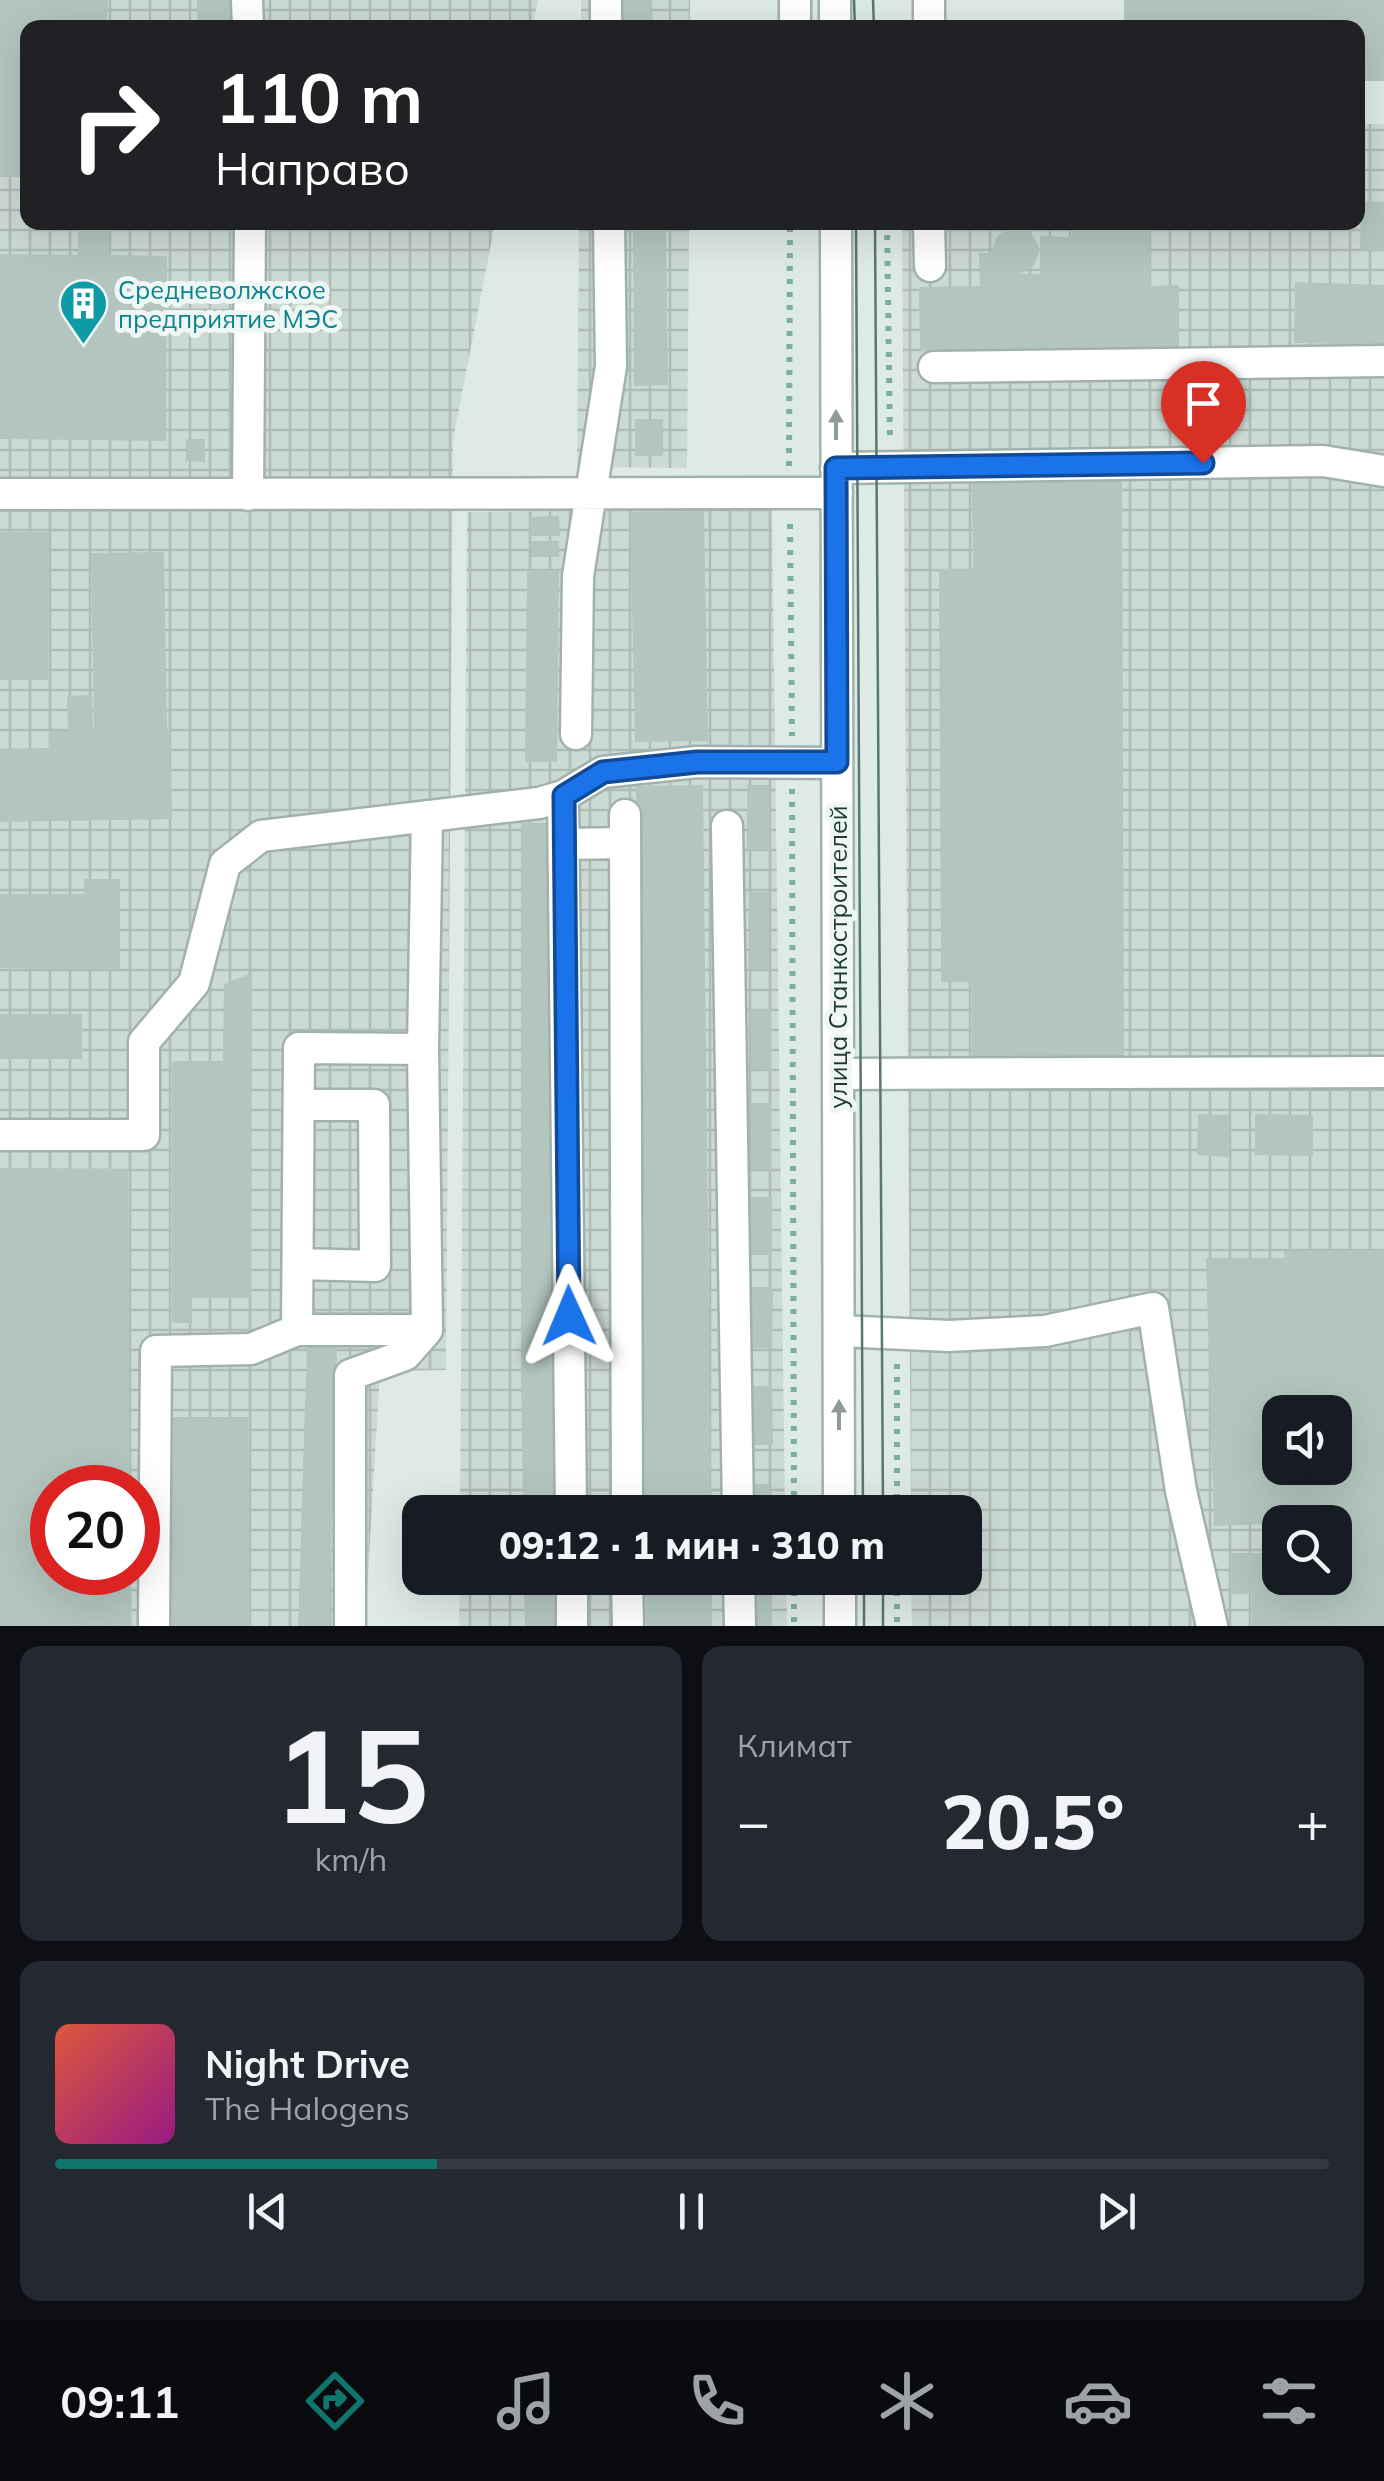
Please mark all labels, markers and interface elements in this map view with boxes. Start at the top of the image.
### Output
text: 110 m [215,53,423,141]
icon: right [50,60,180,190]
text: Направо [215,140,410,196]
place label: Средневолжское предприятие МЭС [118,274,338,334]
building icon: Средневолжское предприятие МЭС [57,278,109,346]
pin [1161,361,1246,464]
icon: arrive [1176,376,1231,431]
one-way arrow [828,409,844,441]
street label: улица Станкостроителей [822,805,853,1109]
position arrow [517,1264,621,1368]
map controls [1262,1395,1352,1595]
button: sound [1262,1395,1352,1485]
one-way arrow [831,1399,847,1431]
speed limit sign: 20 [30,1465,160,1595]
button: search [1262,1505,1352,1595]
text: 09:12 · 1 мин · 310 m [499,1521,885,1569]
text: 15 [273,1692,429,1856]
text: Климат [737,1725,851,1765]
text: 20.5° [941,1774,1125,1868]
text: − [737,1787,770,1856]
text: + [1296,1787,1329,1856]
text: km/h [315,1839,387,1879]
text: Night Drive [205,2040,410,2088]
text: The Halogens [205,2088,410,2128]
icon: previous [240,2184,295,2239]
icon: pause [664,2184,719,2239]
icon: next [1089,2184,1144,2239]
icon: directions [300,2366,370,2436]
icon: music [491,2366,561,2436]
icon: phone [682,2366,752,2436]
icon: climate [872,2366,942,2436]
icon: car [1063,2366,1133,2436]
icon: filters [1254,2366,1324,2436]
text: 09:11 [60,2373,180,2429]

